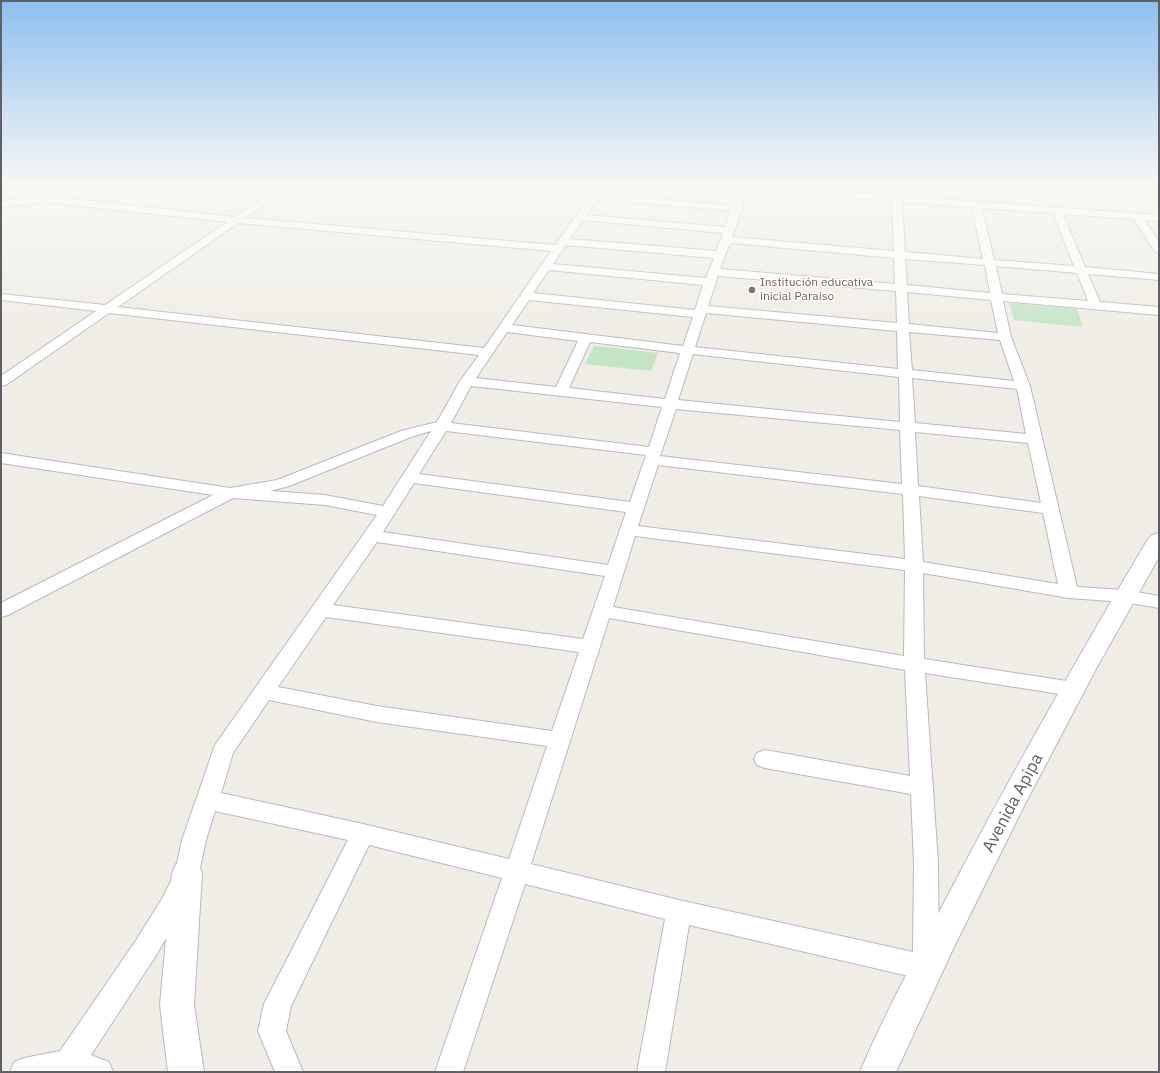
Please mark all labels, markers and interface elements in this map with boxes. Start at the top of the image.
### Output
place label: Institución educativa inicial Paraiso [760,276,873,304]
marker: Institución educativa inicial Paraiso [747,285,757,295]
street label: Avenida Apipa [978,750,1048,856]

